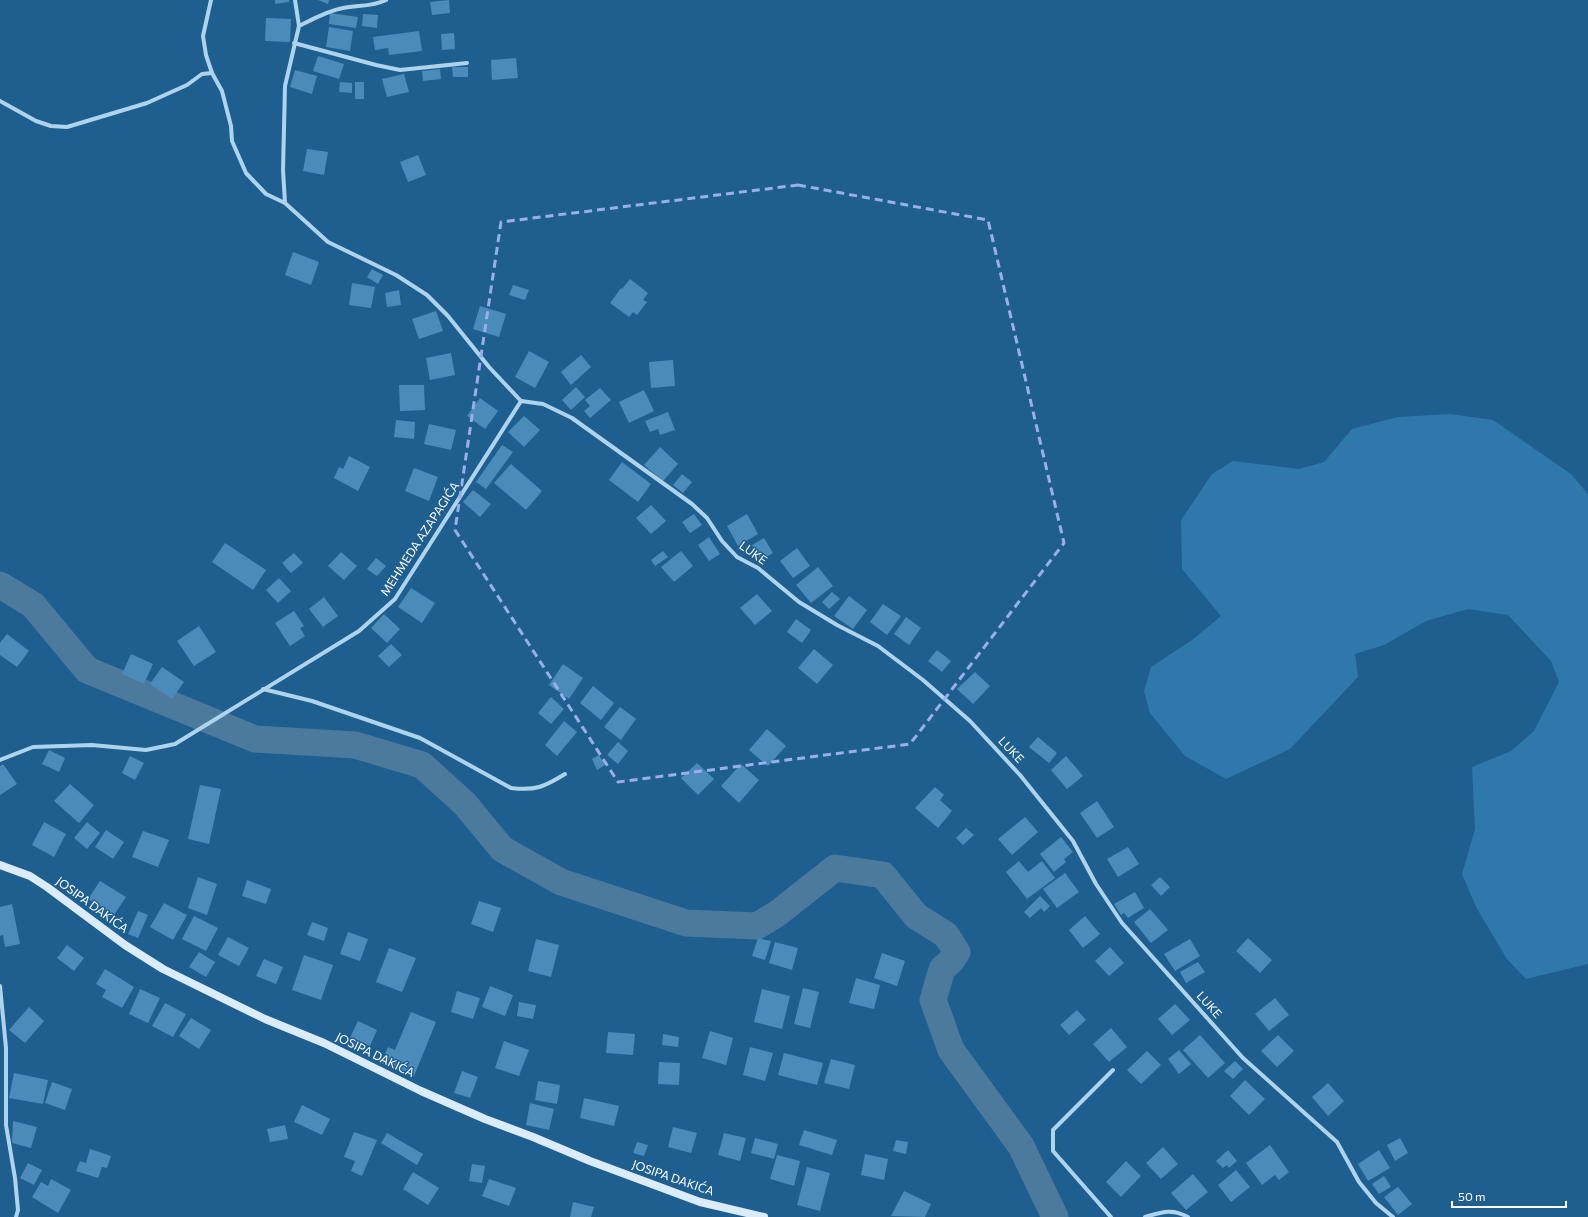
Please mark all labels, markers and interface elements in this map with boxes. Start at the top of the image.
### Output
street label: MEHMEDA AZAPAGIĆA [377,479,461,598]
street label: LUKE [737,538,770,567]
street label: LUKE [996,733,1027,765]
street label: JOSIPA DAKIĆA [53,873,131,936]
street label: LUKE [1194,988,1225,1020]
street label: JOSIPA DAKIĆA [333,1029,417,1080]
street label: JOSIPA DAKIĆA [630,1156,716,1199]
scale bar [1452,1183,1566,1209]
text: 50 m [1458,1189,1486,1203]

